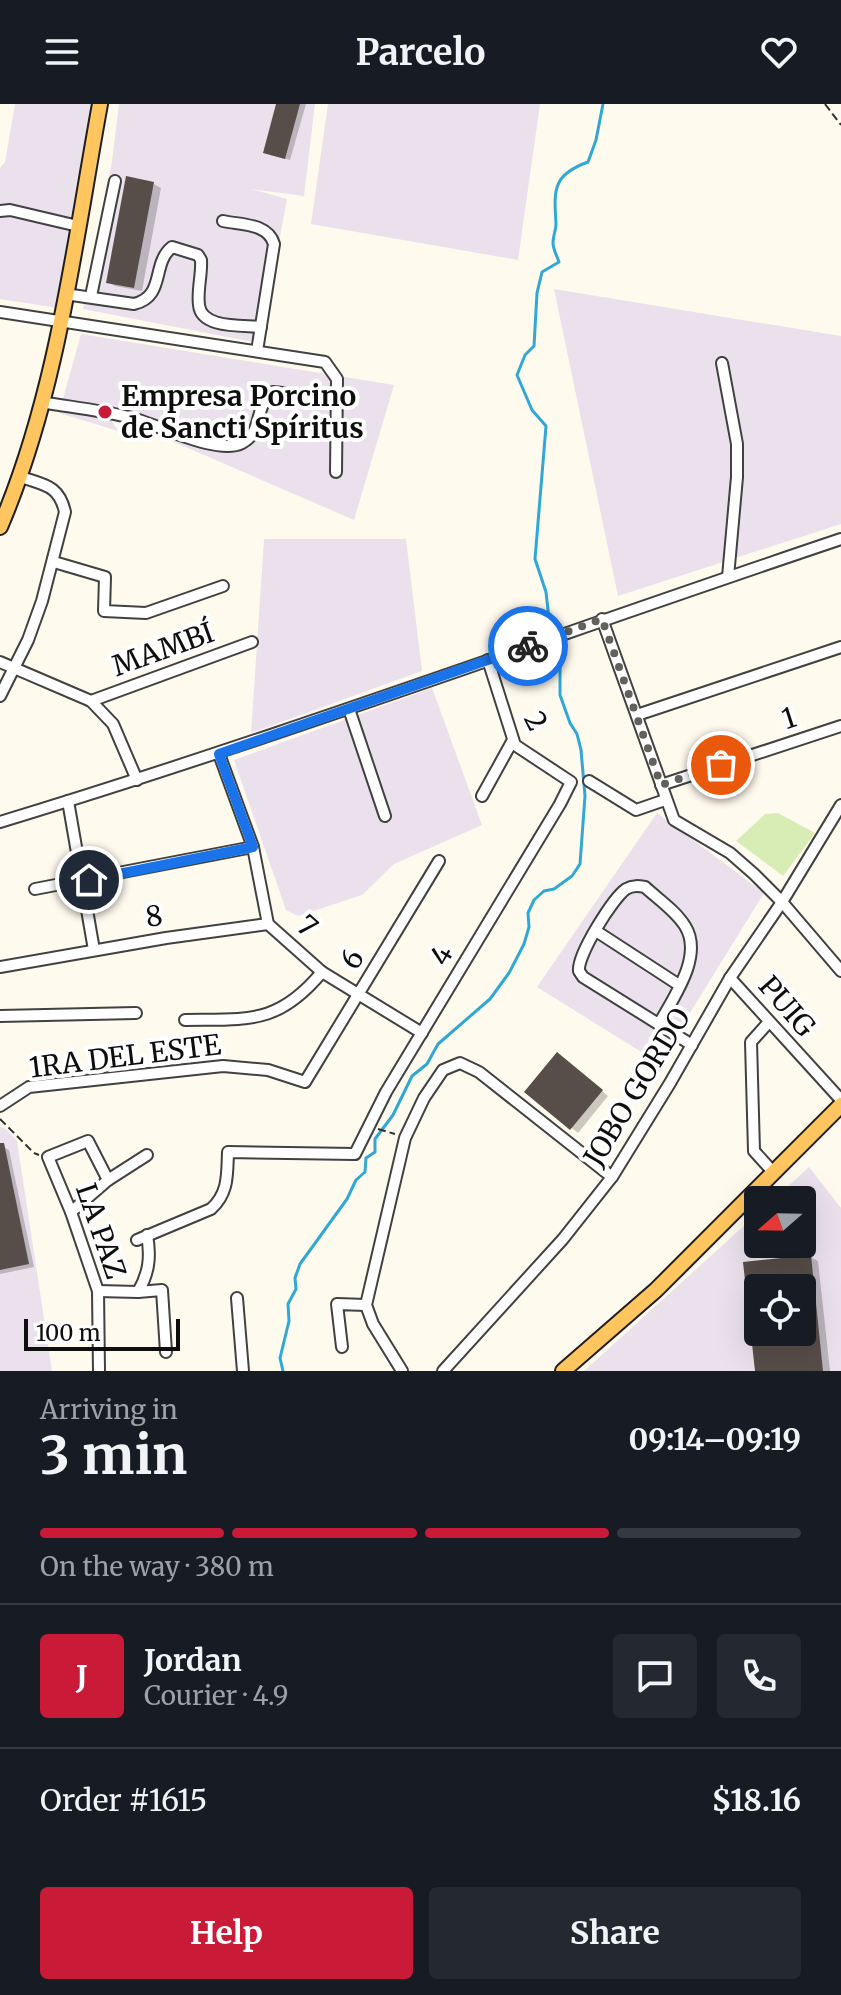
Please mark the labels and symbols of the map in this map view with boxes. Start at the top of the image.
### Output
place label: Empresa Porcino de Sancti Spíritus [121,378,364,446]
marker: Empresa Porcino de Sancti Spíritus [96,403,114,421]
courier [488,606,568,686]
street label: MAMBÍ [107,614,219,684]
street label: 1 [777,699,801,737]
street label: 2 [516,705,556,737]
pin [687,731,755,799]
pin [55,846,123,914]
street label: 8 [143,897,165,935]
street label: 7 [289,907,325,945]
street label: 4 [421,938,461,972]
street label: 6 [332,942,372,976]
street label: PUIG [751,968,823,1044]
street label: JOBO GORDO [575,1001,698,1174]
street label: 1RA DEL ESTE [27,1026,223,1086]
street label: LA PAZ [68,1179,134,1283]
north arrow [744,1186,816,1258]
scale bar [24,1315,180,1351]

